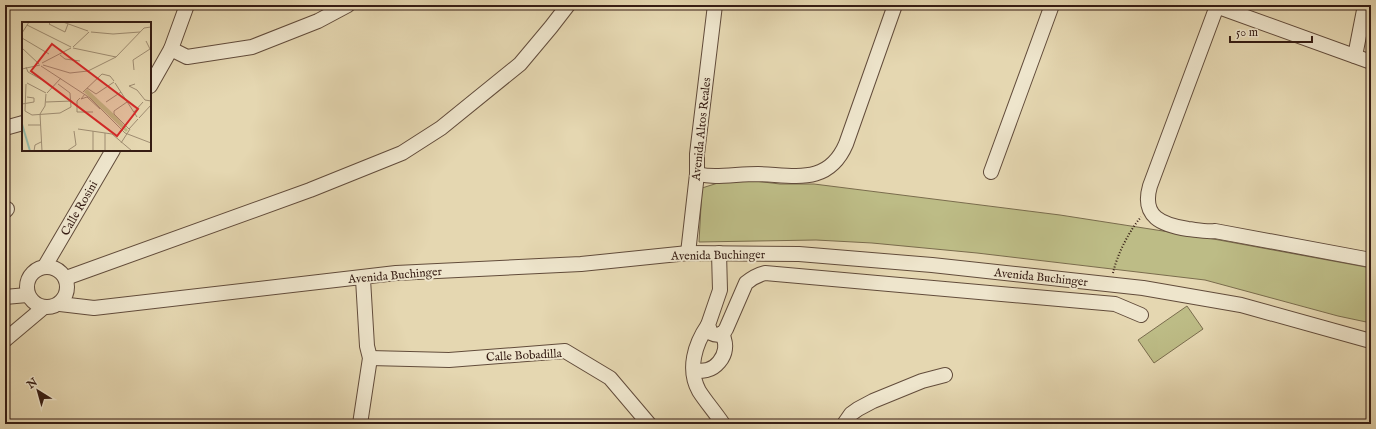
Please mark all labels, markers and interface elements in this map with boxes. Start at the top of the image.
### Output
scale bar [1230,18,1312,44]
inset map [22,22,151,151]
text: 50 m [1236,25,1258,40]
street label: Avenida Altos Reales [689,77,714,182]
street label: Calle Rosini [58,178,101,238]
street label: Avenida Buchinger [670,247,766,264]
street label: Avenida Buchinger [347,264,443,287]
street label: Avenida Buchinger [992,265,1089,290]
street label: Calle Bobadilla [486,346,563,365]
north arrow [18,371,58,411]
text: N [24,375,41,393]

